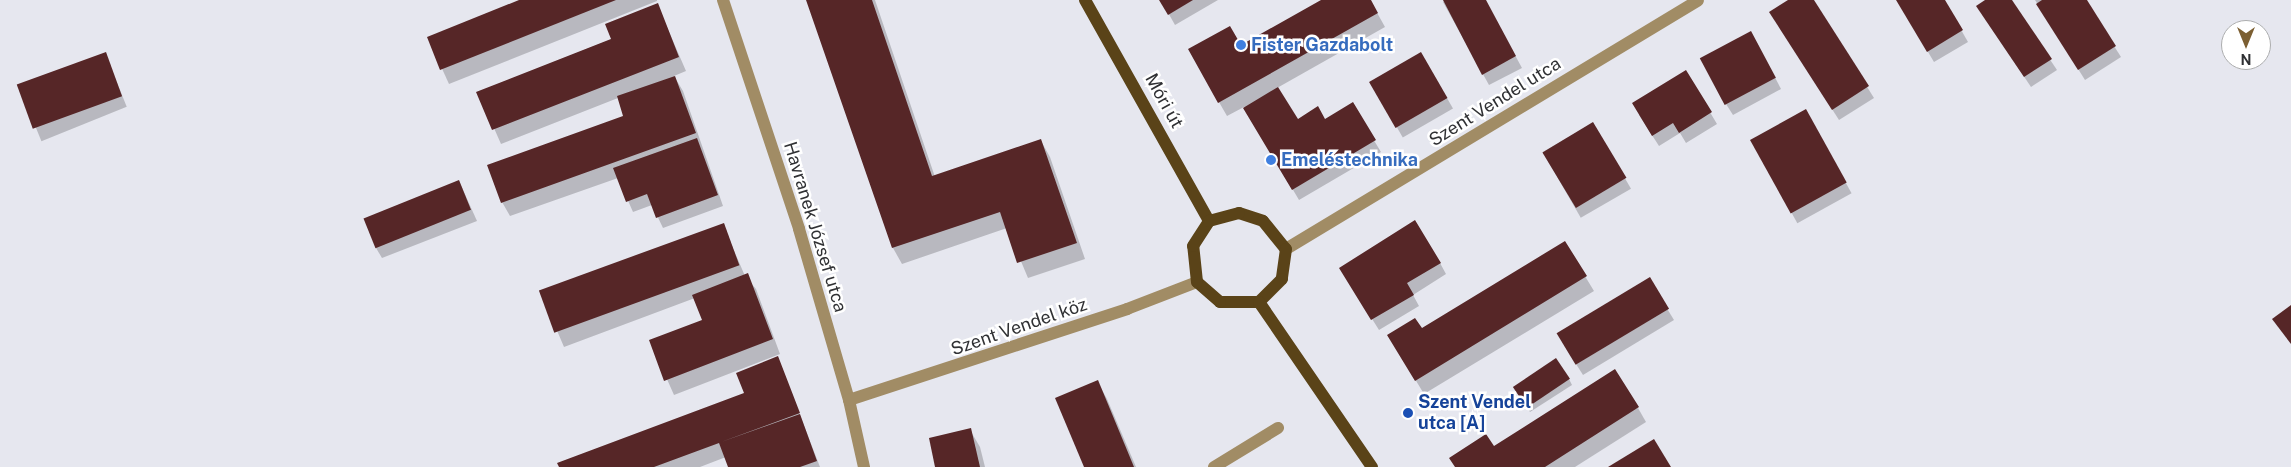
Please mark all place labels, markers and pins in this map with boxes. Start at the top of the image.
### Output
place label: Fister Gazdabolt [1251,34,1393,56]
marker: Fister Gazdabolt [1235,39,1247,51]
place label: Emeléstechnika [1281,149,1418,171]
marker: Emeléstechnika [1265,154,1277,166]
place label: Szent Vendel utca [A] [1418,392,1531,434]
marker: Szent Vendel utca [A] [1402,407,1414,419]

